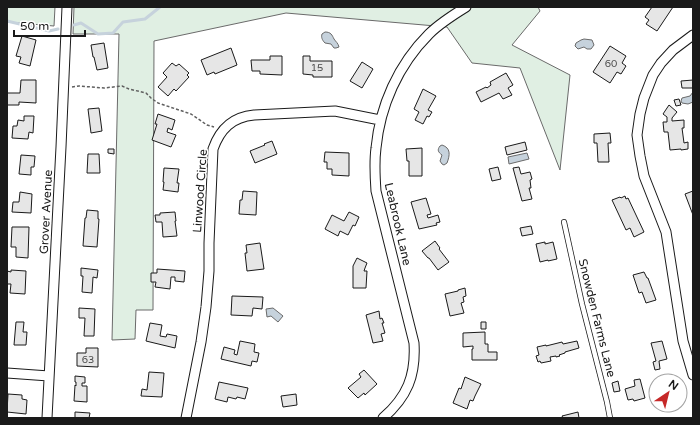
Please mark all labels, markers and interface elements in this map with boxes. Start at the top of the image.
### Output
scale bar [14,12,85,38]
text: 50 m [20,19,49,33]
house number: 60 [605,58,617,70]
house number: 15 [311,62,323,74]
street label: Linwood Circle [190,149,210,233]
street label: Grover Avenue [37,169,55,255]
street label: Leabrook Lane [382,181,414,267]
street label: Snowden Farms Lane [576,257,619,379]
house number: 63 [82,354,94,366]
north arrow [648,373,688,413]
text: N [666,377,681,393]

